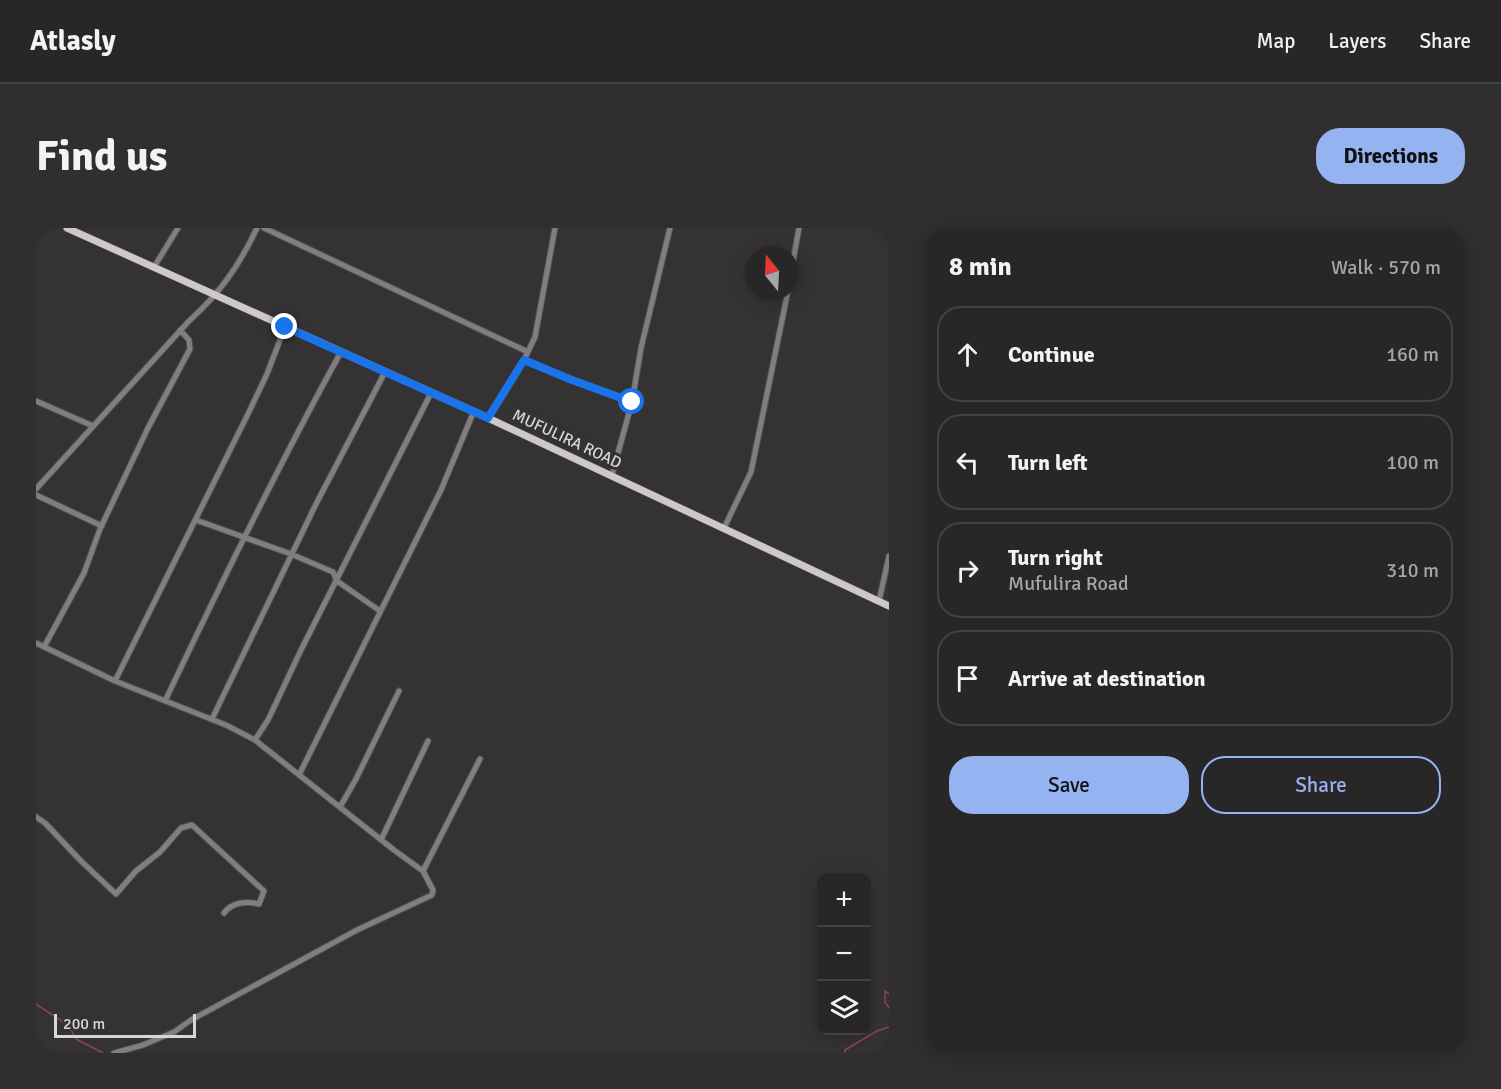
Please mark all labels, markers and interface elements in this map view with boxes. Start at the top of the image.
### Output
text: Atlasly [30,24,116,58]
text: Map [1257,28,1295,54]
text: Layers [1328,28,1386,54]
text: Share [1419,28,1471,54]
button: Directions [1316,128,1465,184]
text: Find us [36,131,167,182]
north arrow [745,246,799,300]
text: 8 min [949,251,1012,283]
text: Walk · 570 m [1331,255,1441,280]
route end [271,313,297,339]
icon: ahead [951,338,984,371]
text: Continue [1008,341,1095,368]
text: 160 m [1386,342,1439,367]
route start [618,388,644,414]
street label: MUFULIRA ROAD [509,405,625,473]
icon: left [951,446,984,479]
text: Turn left [1008,449,1088,476]
text: 100 m [1386,450,1439,475]
text: Turn right [1008,544,1103,571]
icon: right [951,554,984,587]
text: 310 m [1386,558,1439,583]
text: Mufulira Road [1008,571,1129,596]
icon: arrive [951,662,984,695]
text: Arrive at destination [1008,665,1205,692]
button: Save [949,756,1189,814]
button: Share [1201,756,1441,814]
map controls [817,873,871,1035]
button: + [817,873,871,927]
button: − [817,927,871,981]
button: layers [817,981,871,1035]
scale bar [54,1011,196,1038]
text: 200 m [63,1014,105,1034]

